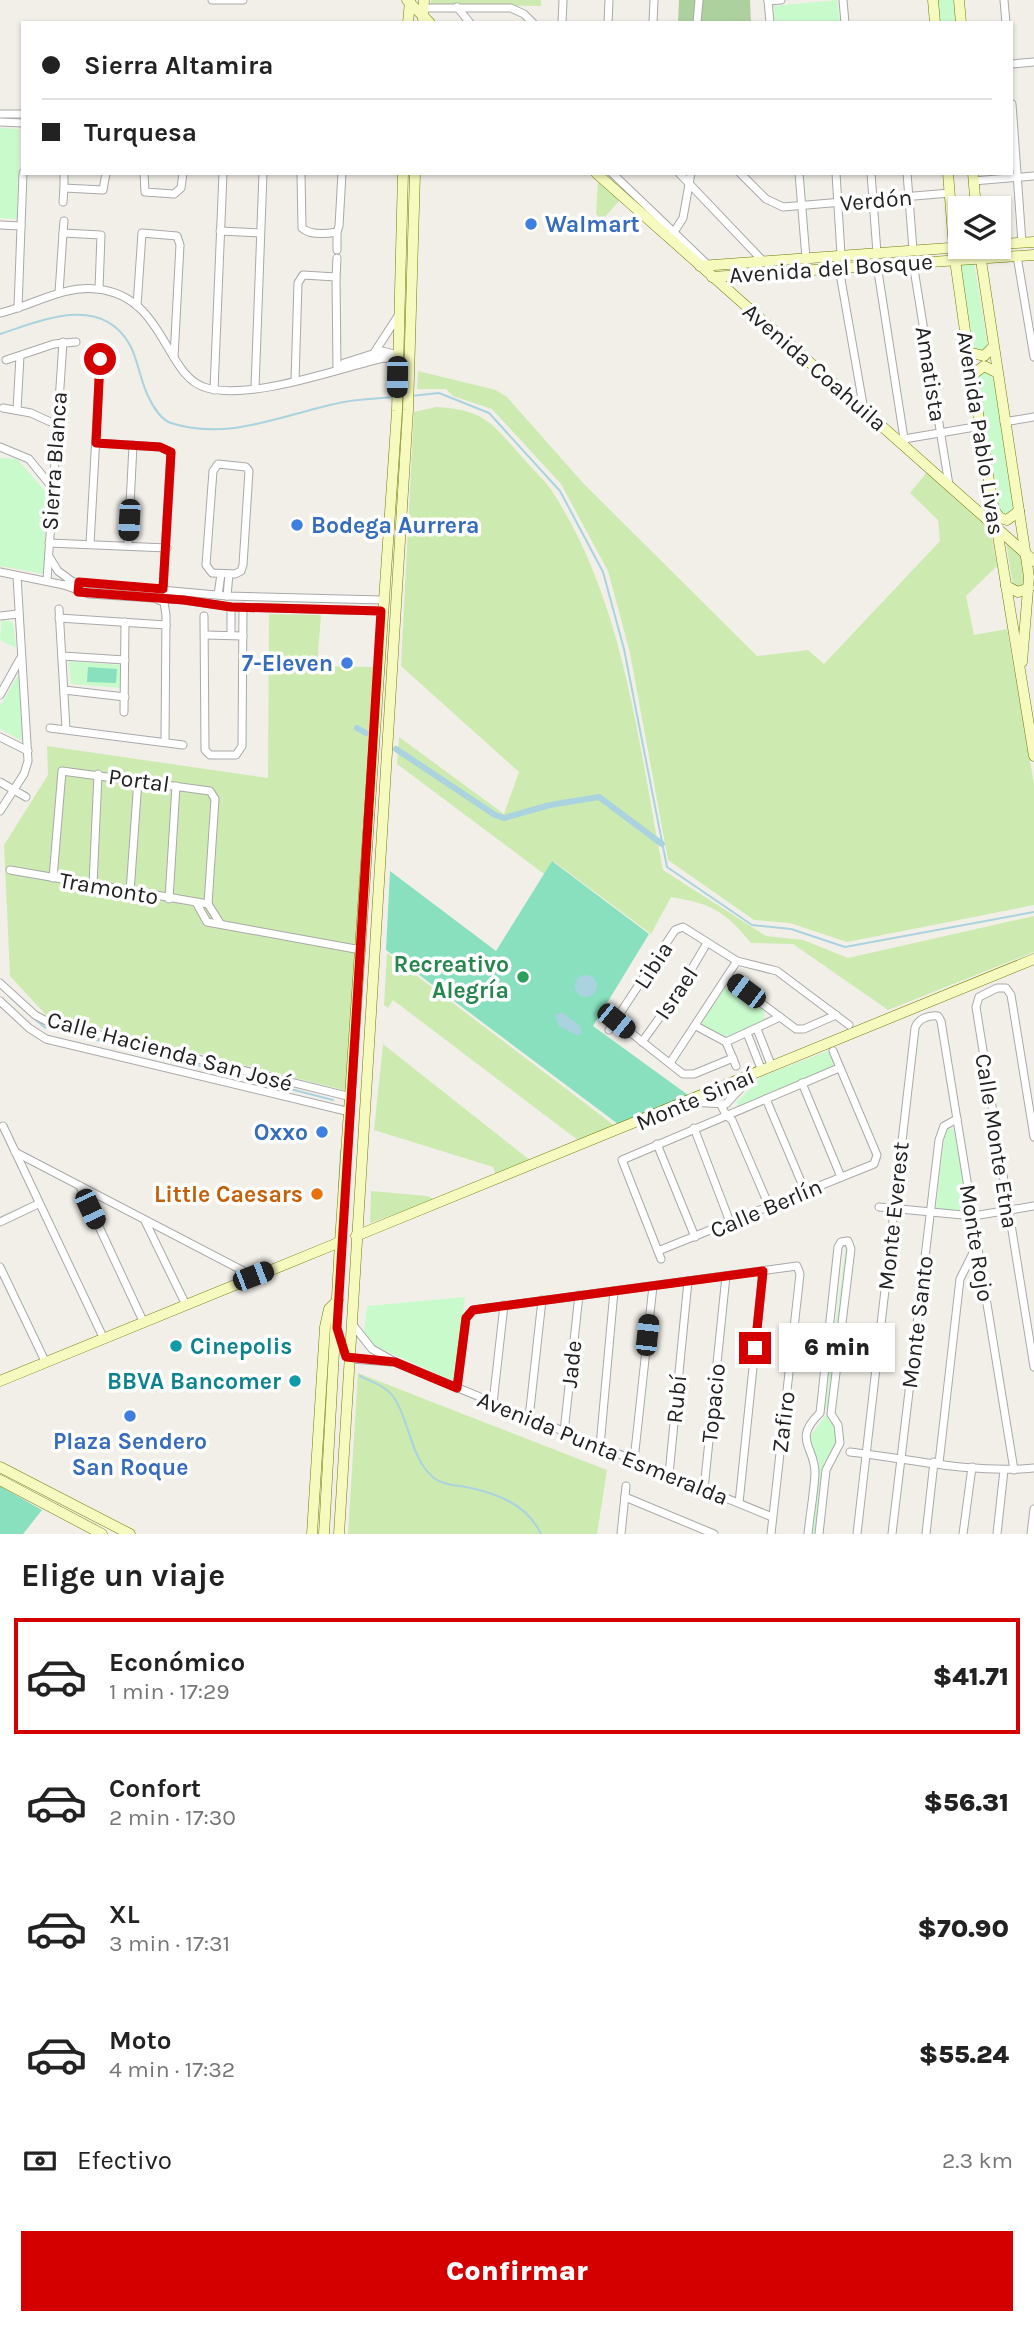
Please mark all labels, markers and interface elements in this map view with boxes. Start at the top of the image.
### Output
text: Sierra Altamira [84,50,273,81]
text: Turquesa [84,117,197,148]
street label: Verdón [839,184,913,217]
map controls [948,196,1011,259]
button: layers [948,196,1011,259]
place label: Walmart [545,211,640,238]
marker: Walmart [523,216,539,232]
street label: Avenida del Bosque [728,248,934,289]
street label: Avenida Coahuila [737,298,892,437]
street label: Amatista [910,324,951,424]
street label: Avenida Pablo Livas [951,329,1010,537]
route start [84,343,116,375]
car [387,356,408,398]
street label: Sierra Blanca [36,391,73,531]
car [118,498,141,542]
place label: Bodega Aurrera [311,512,479,539]
marker: Bodega Aurrera [289,517,305,533]
place label: 7-Eleven [242,650,333,677]
marker: 7-Eleven [339,655,355,671]
street label: Portal [107,763,171,798]
street label: Tramonto [57,867,160,910]
street label: Libia [628,937,679,994]
place label: Recreativo Alegría [394,951,509,1004]
street label: Israel [649,962,704,1025]
marker: Recreativo Alegría [515,969,531,985]
car [723,970,770,1012]
car [594,1000,639,1042]
street label: Calle Hacienda San José [44,1006,295,1097]
street label: Calle Monte Etna [969,1052,1024,1231]
street label: Monte Sinaí [632,1062,759,1137]
place label: Oxxo [254,1119,308,1146]
marker: Oxxo [314,1124,330,1140]
street label: Monte Everest [872,1140,915,1292]
street label: Calle Berlín [706,1173,826,1244]
place label: Little Caesars [154,1181,303,1208]
street label: Monte Rojo [954,1183,999,1304]
car [72,1186,109,1232]
marker: Little Caesars [309,1186,325,1202]
street label: Monte Santo [896,1254,939,1390]
car [230,1259,277,1293]
car [635,1313,660,1357]
callout: 6 min [780,1324,895,1372]
route end [739,1332,771,1364]
place label: Cinepolis [190,1333,292,1360]
text: 6 min [804,1334,870,1361]
marker: Cinepolis [168,1338,184,1354]
street label: Jade [556,1339,587,1389]
street label: Topacio [696,1362,731,1444]
place label: BBVA Bancomer [107,1368,281,1395]
marker: BBVA Bancomer [287,1373,303,1389]
street label: Rubí [661,1373,692,1425]
street label: Avenida Punta Esmeralda [474,1386,732,1511]
street label: Zafiro [766,1390,801,1454]
marker: Plaza Sendero San Roque [122,1408,138,1424]
place label: Plaza Sendero San Roque [53,1428,207,1481]
text: Elige un viaje [21,1557,225,1594]
icon: car [25,1645,88,1708]
text: Económico [109,1647,245,1678]
text: $41.71 [933,1661,1009,1692]
text: 1 min · 17:29 [109,1678,230,1705]
icon: car [25,1771,88,1834]
text: Confort [109,1773,201,1804]
text: $56.31 [924,1787,1009,1818]
text: 2 min · 17:30 [109,1804,236,1831]
icon: car [25,1897,88,1960]
text: XL [109,1899,140,1930]
text: $70.90 [917,1913,1009,1944]
text: 3 min · 17:31 [109,1930,230,1957]
icon: car [25,2023,88,2086]
text: Moto [109,2025,171,2056]
text: $55.24 [919,2039,1009,2070]
text: 4 min · 17:32 [109,2056,235,2083]
icon: cash [21,2142,59,2180]
text: Efectivo [77,2145,172,2176]
text: 2.3 km [942,2147,1013,2174]
button: Confirmar [21,2231,1013,2311]

